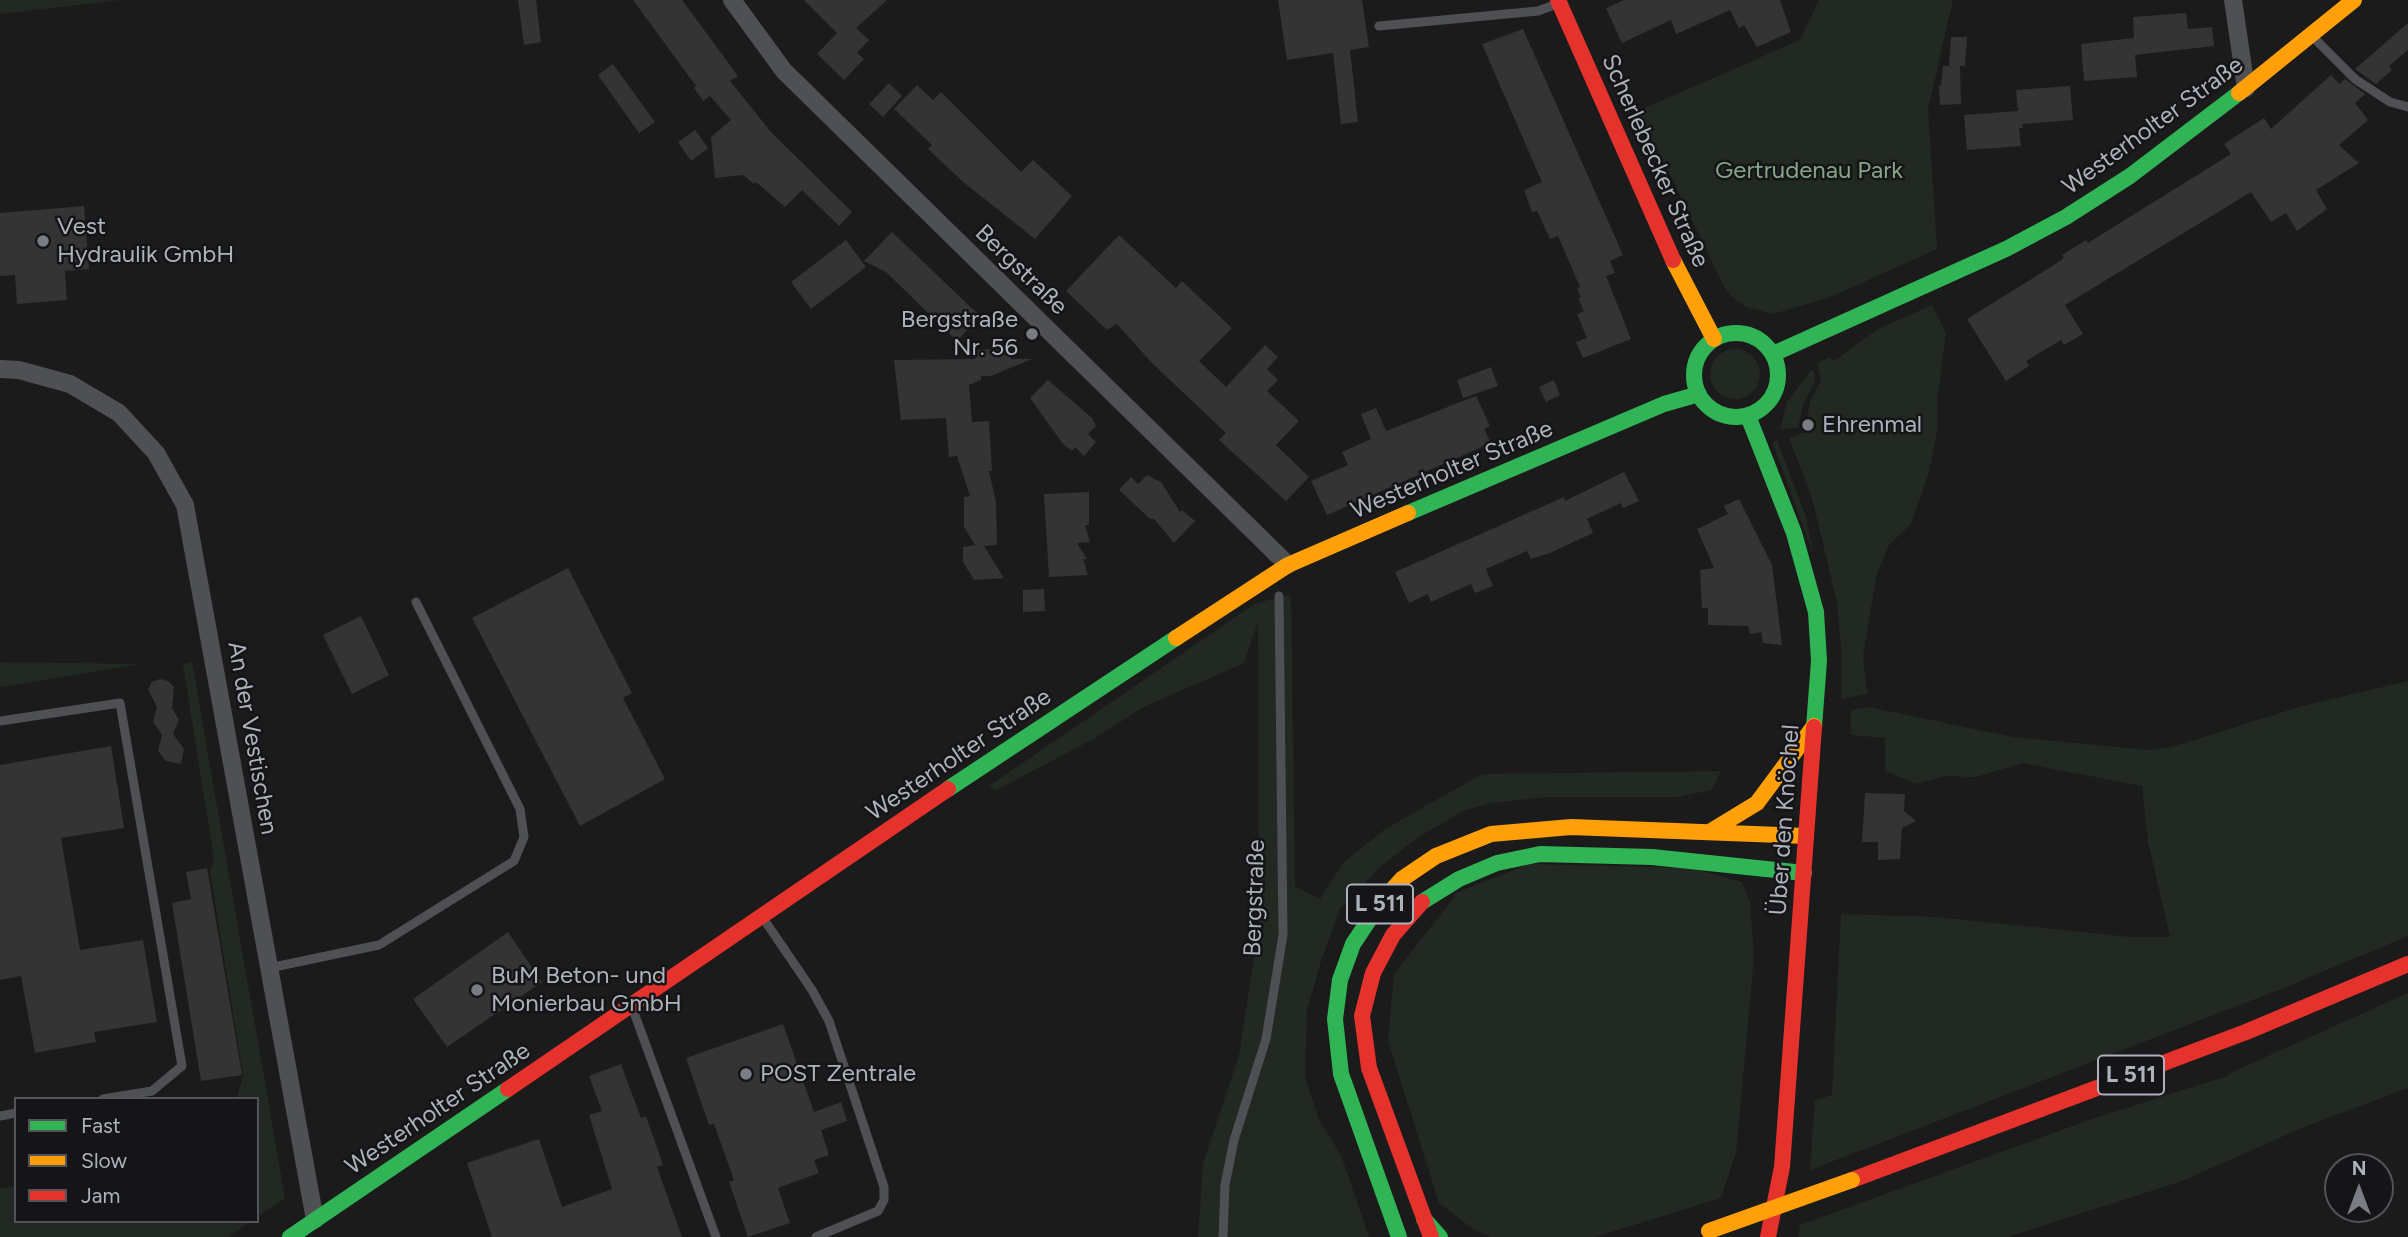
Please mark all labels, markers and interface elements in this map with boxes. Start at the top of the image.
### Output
street label: Scherlebecker Straße [1595,50,1715,272]
street label: Westerholter Straße [2057,51,2249,201]
park label: Gertrudenau Park [1715,157,1903,185]
place label: Vest Hydraulik GmbH [57,213,234,269]
street label: Bergstraße [969,219,1073,321]
marker: Vest Hydraulik GmbH [35,233,51,249]
place label: Bergstraße Nr. 56 [901,306,1018,362]
marker: Bergstraße Nr. 56 [1024,326,1040,342]
place label: Ehrenmal [1822,411,1922,439]
street label: Westerholter Straße [1347,415,1557,525]
marker: Ehrenmal [1800,417,1816,433]
street label: An der Vestischen [221,639,283,837]
street label: Westerholter Straße [861,683,1057,827]
street label: Über den Knöchel [1764,724,1806,916]
street label: Bergstraße [1239,839,1271,957]
road number: L 511 [1347,884,1413,923]
place label: BuM Beton- und Monierbau GmbH [491,962,682,1018]
marker: BuM Beton- und Monierbau GmbH [469,982,485,998]
street label: Westerholter Straße [340,1037,536,1181]
road number: L 511 [2098,1056,2164,1094]
place label: POST Zentrale [760,1060,916,1088]
marker: POST Zentrale [738,1066,754,1082]
legend [14,1097,259,1223]
text: Fast [81,1113,121,1138]
text: Slow [81,1148,127,1173]
north arrow [2324,1153,2394,1223]
text: N [2352,1157,2366,1180]
text: Jam [81,1183,120,1208]

